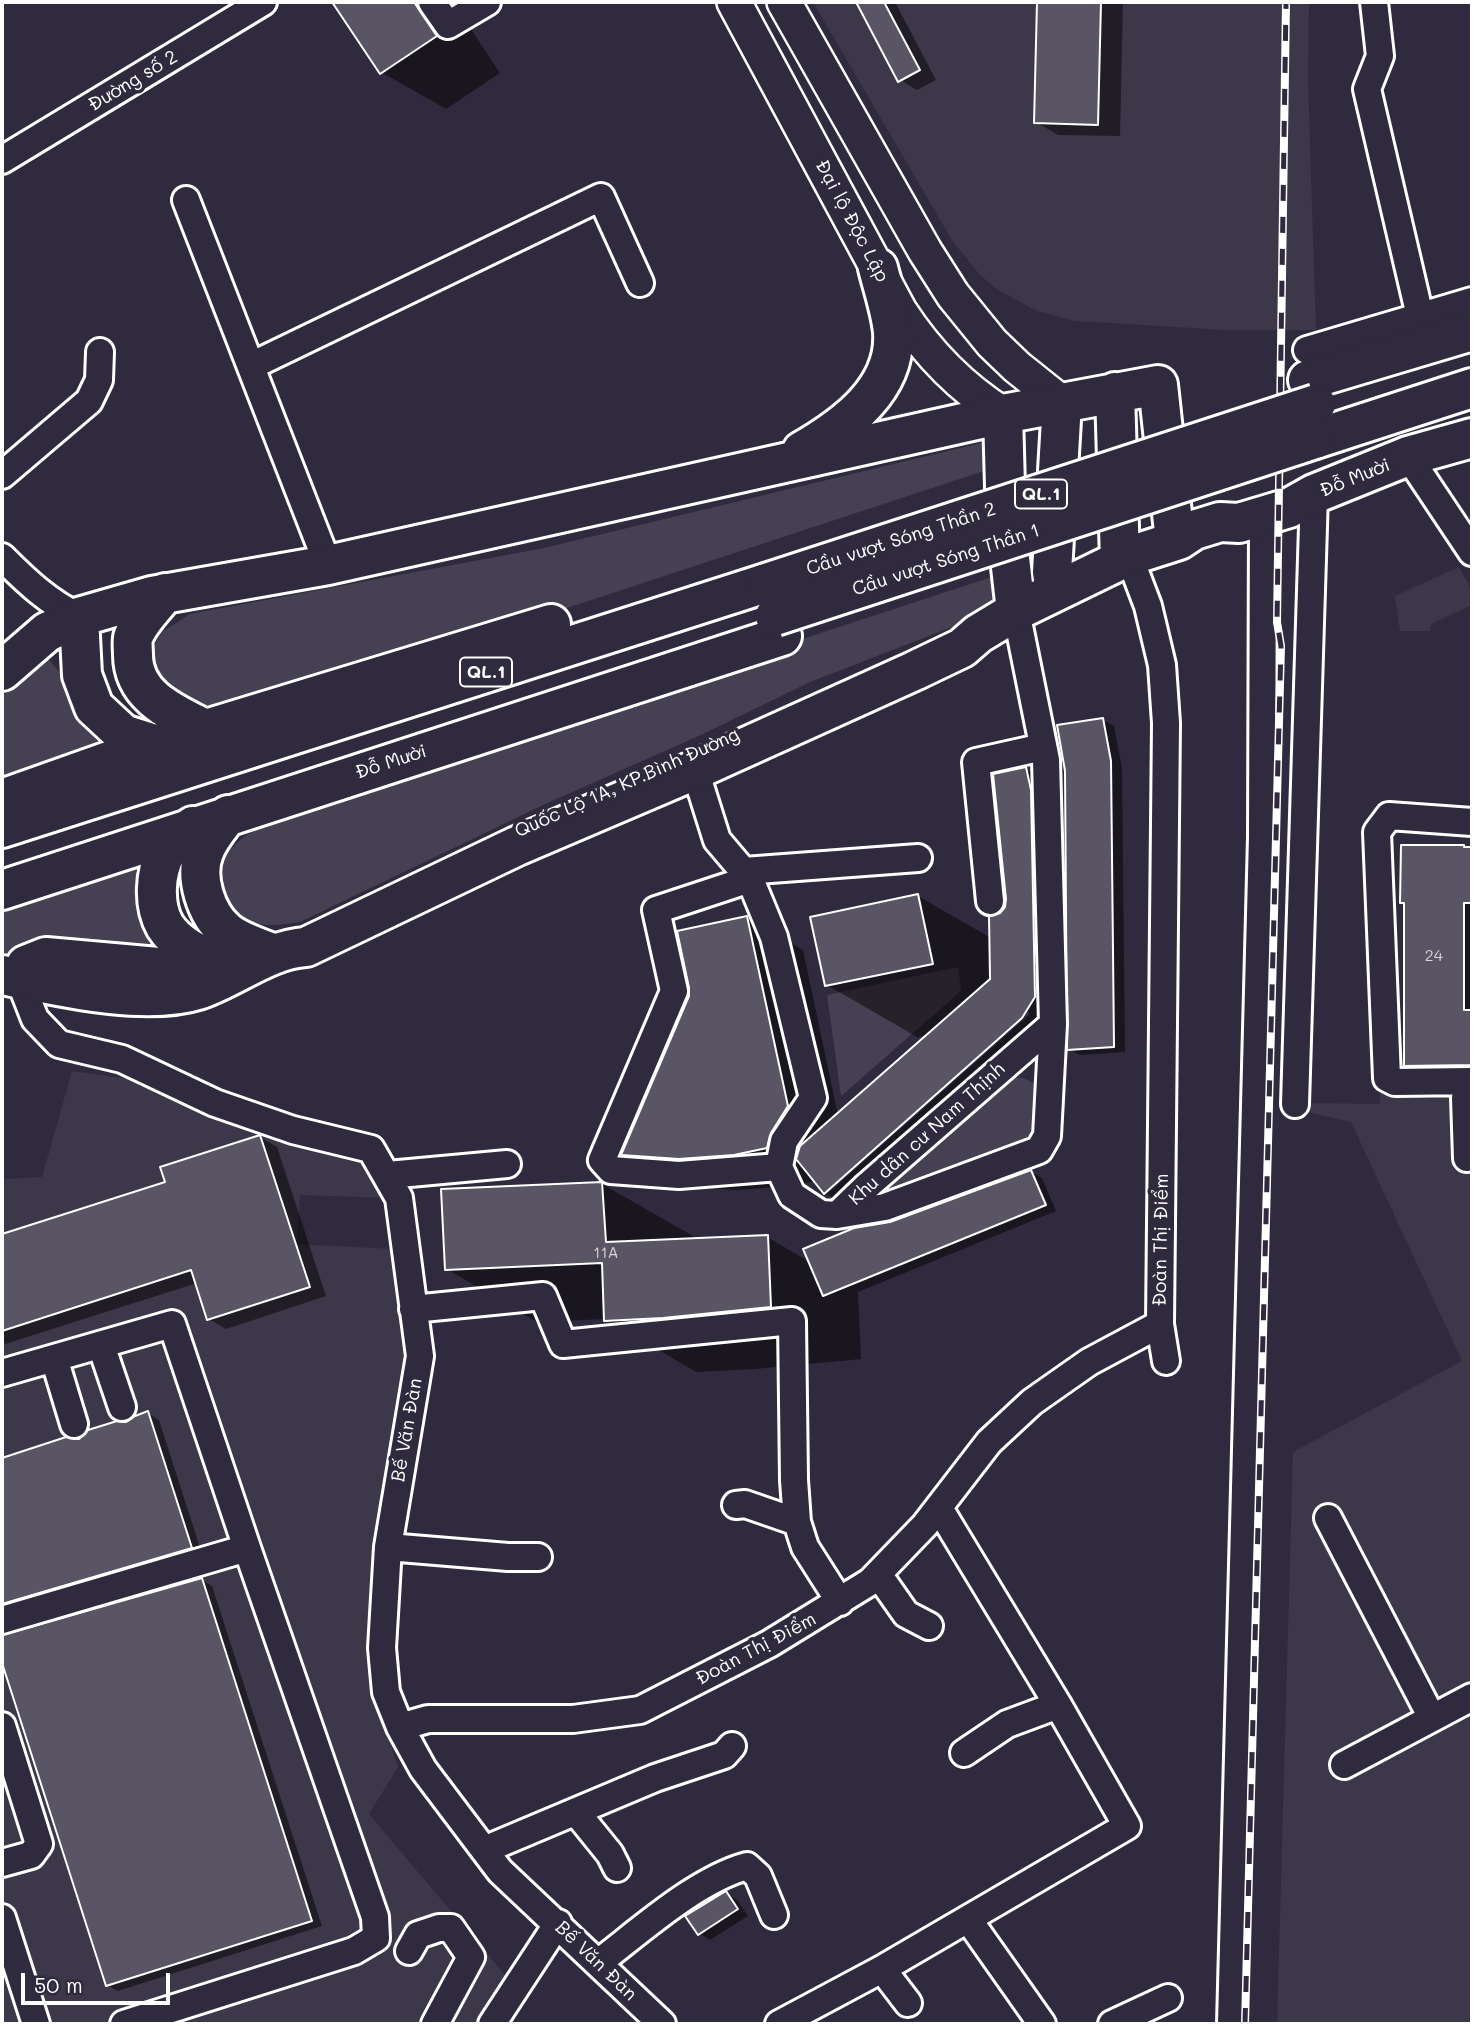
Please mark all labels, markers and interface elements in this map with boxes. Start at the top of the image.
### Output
street label: Đường số 2 [84,45,182,117]
street label: Đại lộ Độc Lập [810,156,894,286]
street label: Đỗ Mười [1317,454,1393,502]
road number: QL.1 [1015,480,1067,508]
street label: Cầu vượt Sóng Thần 2 [803,498,999,580]
street label: Cầu vượt Sóng Thần 1 [849,519,1043,601]
road number: QL.1 [460,658,512,686]
street label: Quốc Lộ 1A, KP.Bình Đường [511,723,743,843]
street label: Đỗ Mười [352,740,430,784]
house number: 24 [1425,946,1443,966]
street label: Khu dân cư Nam Thịnh [844,1058,1010,1210]
street label: Đoàn Thị Điểm [1148,1173,1174,1307]
house number: 11A [593,1243,619,1263]
street label: Bế Văn Đàn [387,1376,427,1484]
street label: Đoàn Thị Điểm [692,1608,820,1690]
street label: Bế Văn Đàn [550,1916,642,2006]
scale bar [24,1960,173,2004]
text: 50 m [34,1971,83,1998]

